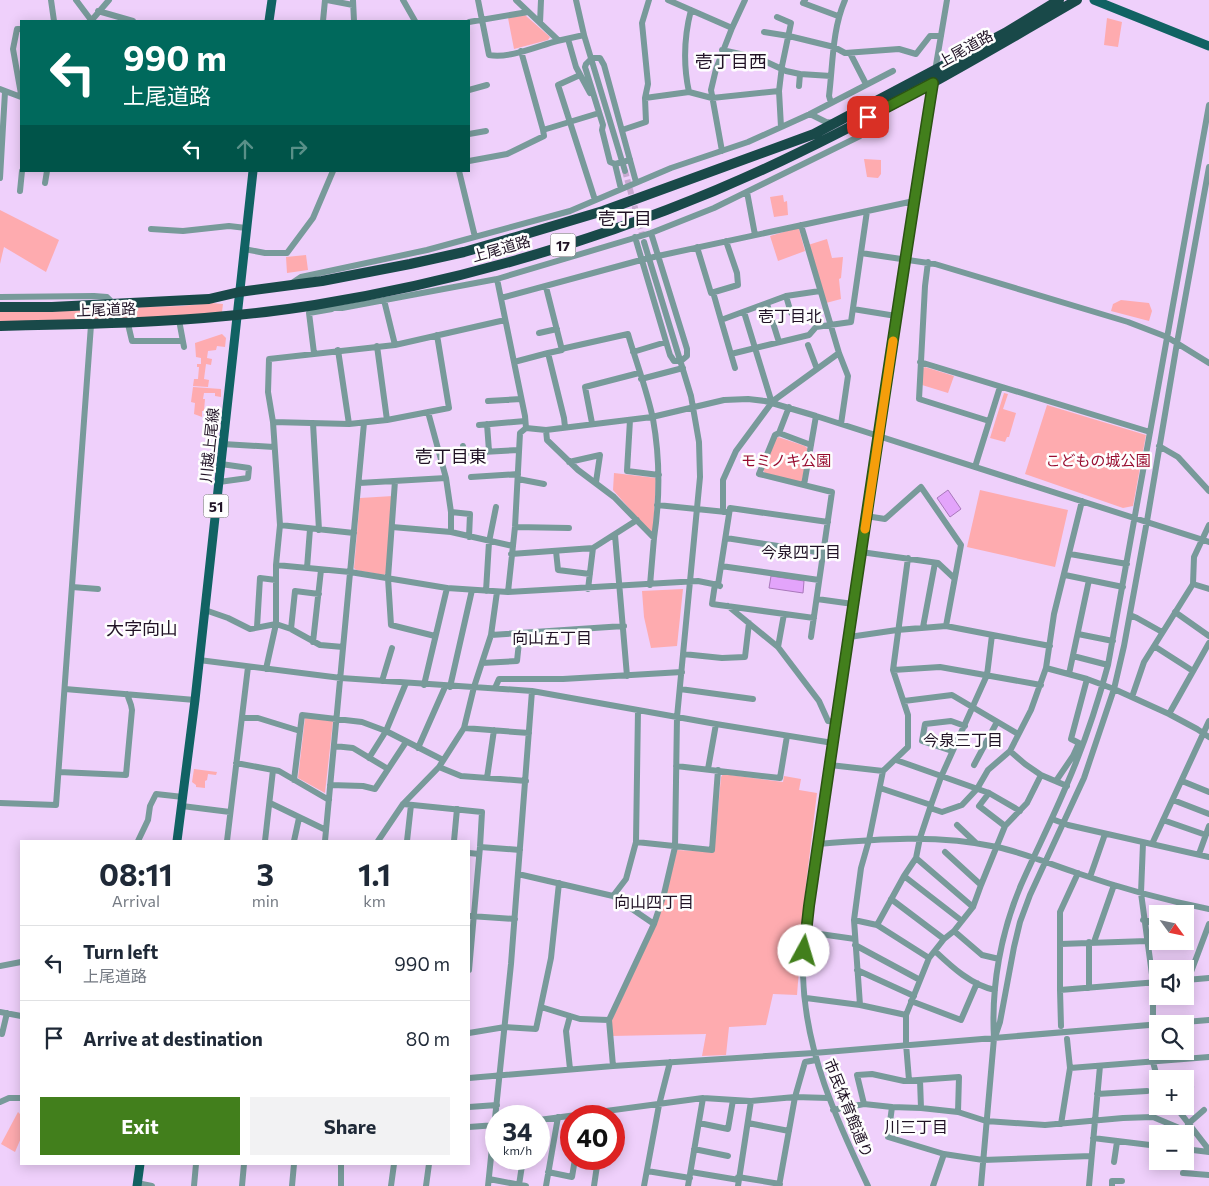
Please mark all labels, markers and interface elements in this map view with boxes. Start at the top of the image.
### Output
street label: 上尾道路 [934,26,996,70]
text: 990 m [123,35,227,78]
icon: left [40,40,105,105]
district label: 壱丁目西 [695,50,767,72]
text: 上尾道路 [123,82,211,109]
pin [847,96,889,138]
icon: arrive [854,103,882,131]
icon: left [178,135,206,163]
icon: ahead [231,135,259,163]
icon: right [284,135,312,163]
district label: 壱丁目 [598,207,652,229]
street label: 上尾道路 [470,231,532,265]
road number: 17 [550,234,576,256]
street label: 上尾道路 [76,299,136,319]
district label: 壱丁目北 [758,306,822,325]
street label: 川越上尾線 [196,407,222,483]
district label: 壱丁目東 [415,445,487,467]
park label: モミノキ公園 [741,451,831,469]
park label: こどもの城公園 [1045,451,1151,469]
road number: 51 [204,494,228,518]
district label: 今泉四丁目 [761,542,841,561]
district label: 大字向山 [106,617,178,639]
district label: 向山五丁目 [512,628,592,647]
district label: 今泉三丁目 [923,730,1003,749]
text: 08:11 [99,855,173,892]
text: 3 [257,855,274,892]
text: 1.1 [358,855,391,892]
text: Arrival [112,891,160,910]
text: min [252,891,279,910]
text: km [363,891,386,910]
district label: 向山四丁目 [614,892,694,911]
north arrow [1149,905,1194,950]
map controls [1149,905,1194,1170]
position arrow [777,924,829,976]
text: Turn left [83,940,158,963]
icon: left [40,949,68,977]
text: 990 m [394,952,450,975]
button: sound [1149,960,1194,1005]
text: 上尾道路 [83,966,147,985]
button: search [1149,1015,1194,1060]
icon: arrive [40,1024,68,1052]
text: Arrive at destination [83,1027,263,1050]
text: 80 m [406,1027,450,1050]
street label: 市民体育館通り [821,1056,877,1160]
button: + [1149,1070,1194,1115]
button: Exit [40,1097,240,1155]
button: Share [250,1097,450,1155]
speed limit sign: 40 [560,1105,625,1170]
text: 34 [503,1116,532,1146]
district label: 川三丁目 [884,1117,948,1136]
button: − [1149,1125,1194,1170]
text: km/h [503,1143,532,1157]

